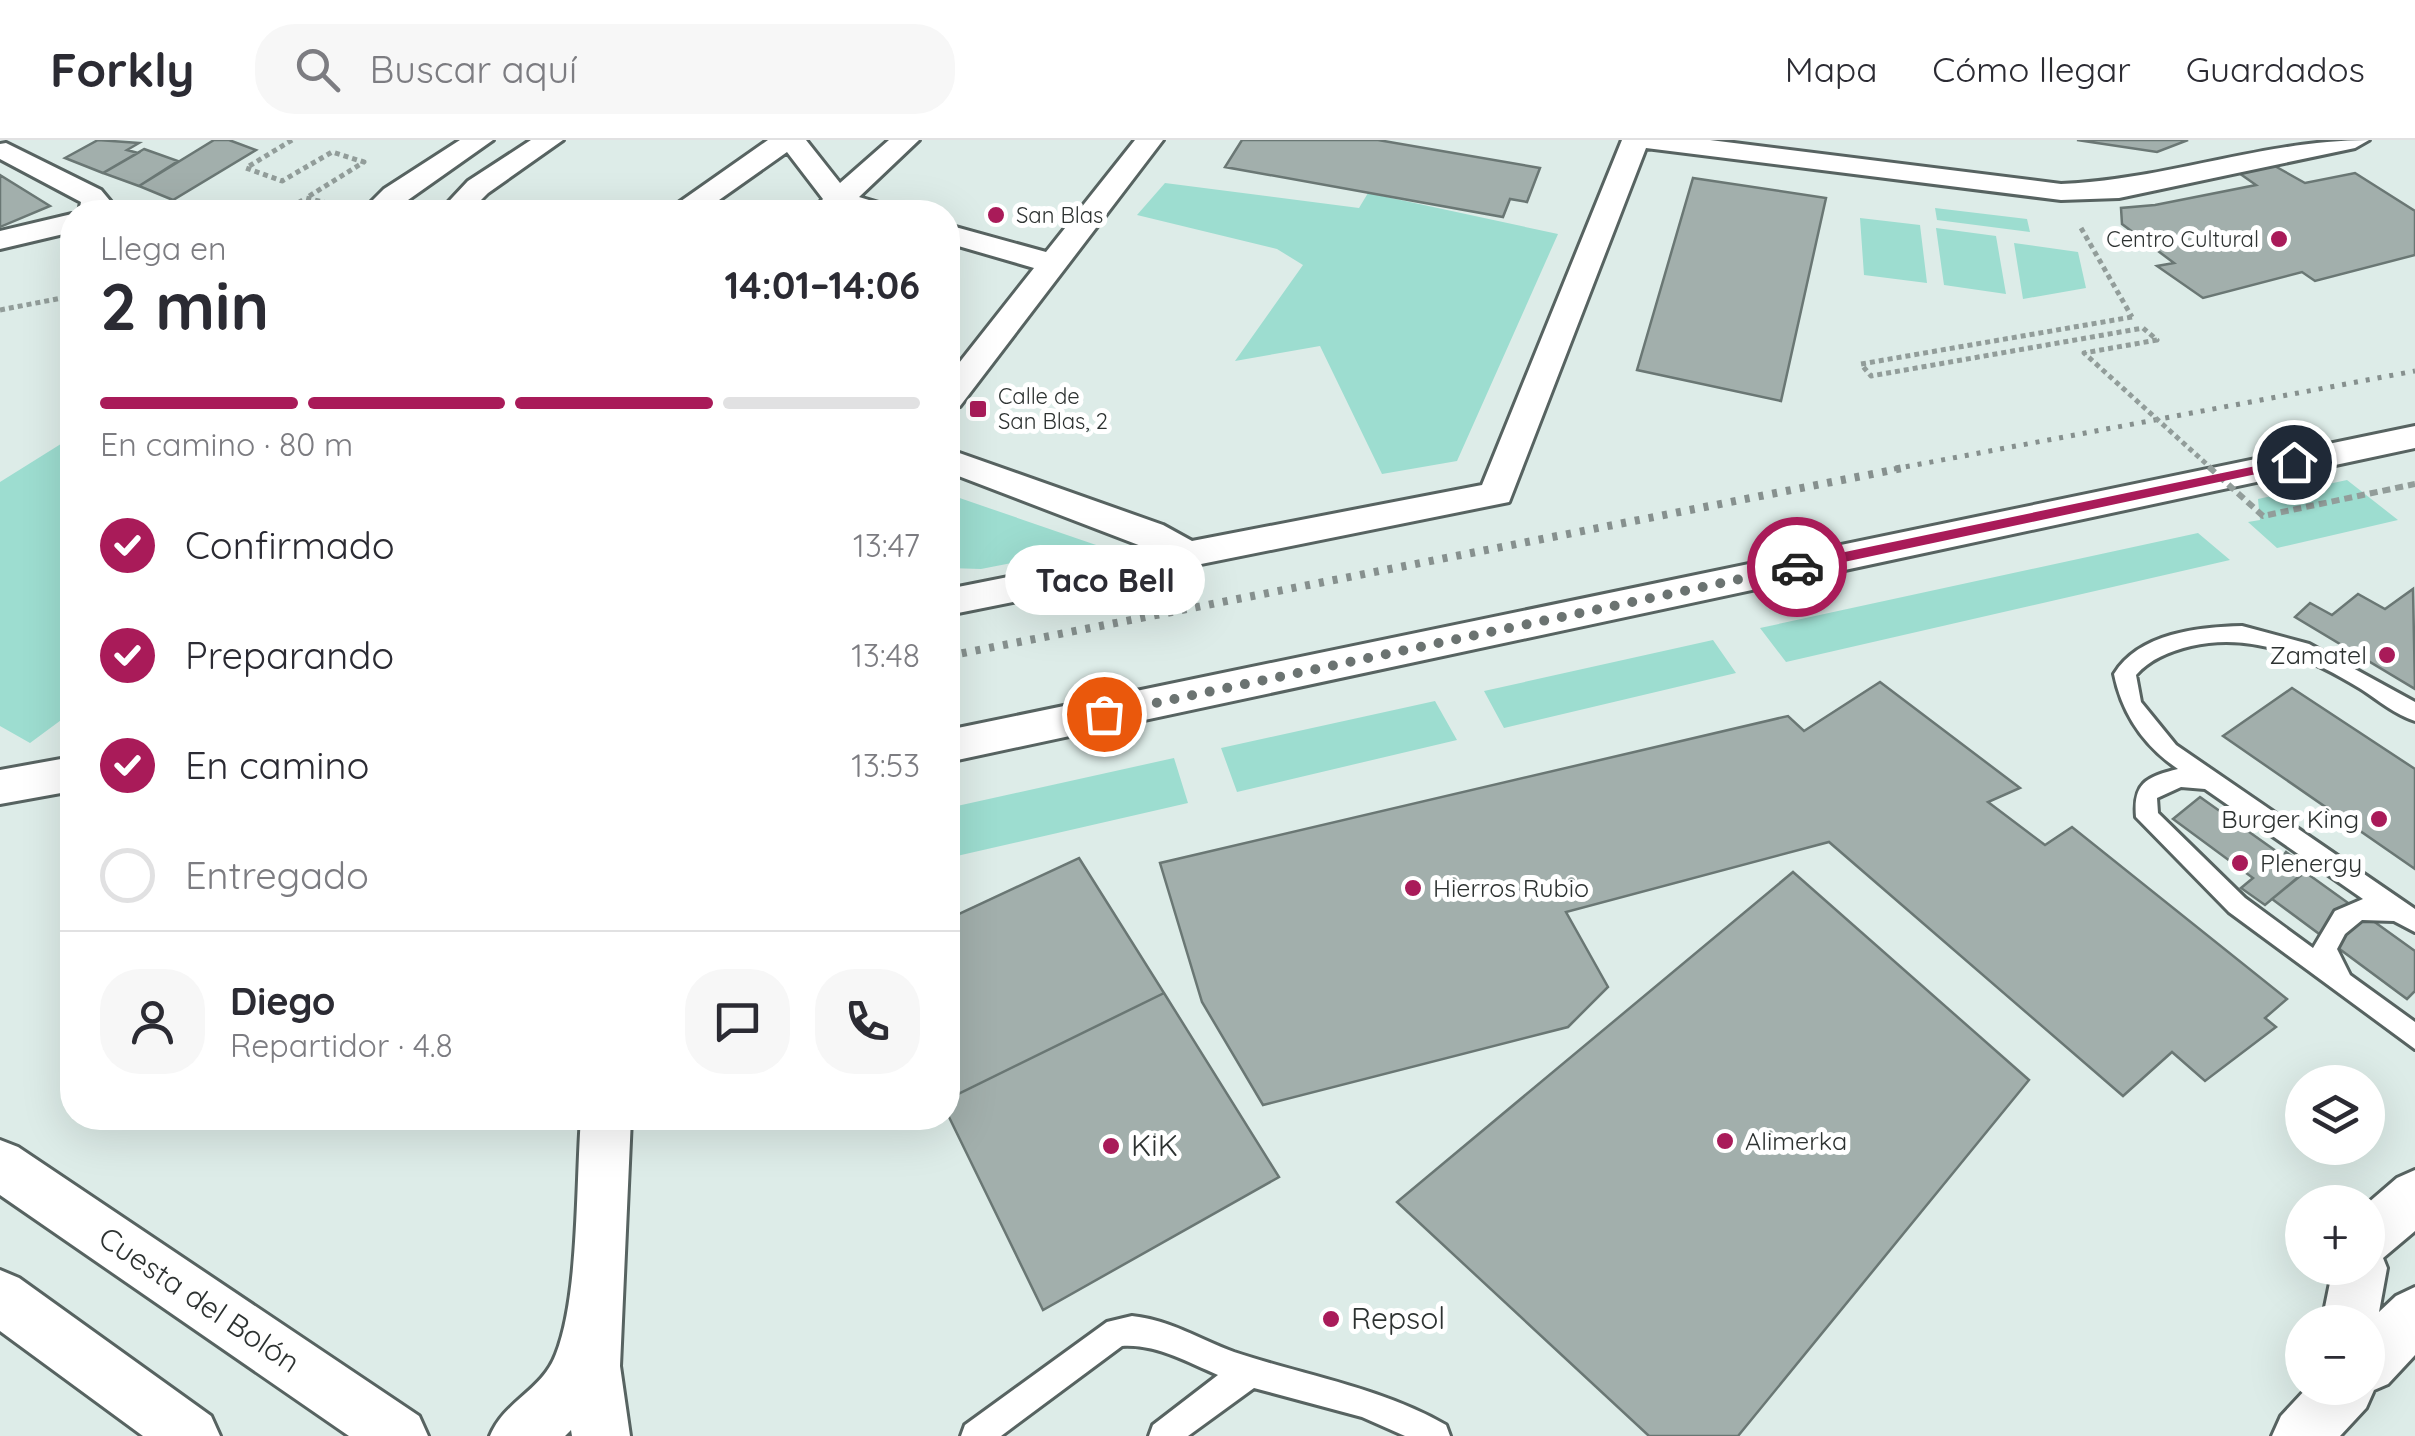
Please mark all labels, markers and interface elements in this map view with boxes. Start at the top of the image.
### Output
search box [255,24,955,114]
text: Forkly [50,39,195,99]
icon: search [290,42,345,97]
text: Buscar aquí [370,45,577,93]
text: Mapa [1785,47,1877,91]
text: Cómo llegar [1932,47,2131,91]
text: Guardados [2186,47,2365,91]
place label: San Blas [1016,201,1103,229]
marker: San Blas [985,204,1007,226]
place label: Centro Cultural [2106,225,2259,253]
text: Llega en [100,228,227,268]
marker: Centro Cultural [2268,228,2290,250]
text: 14:01–14:06 [724,261,920,309]
text: 2 min [100,265,269,346]
place label: Calle de San Blas, 2 [998,382,1108,435]
marker: Calle de San Blas, 2 [967,398,989,420]
pin [2252,420,2337,505]
text: En camino · 80 m [100,424,353,464]
icon: home [2267,435,2322,490]
courier [1747,517,1847,617]
icon: check [100,518,155,573]
text: Confirmado [185,521,395,569]
text: 13:47 [853,525,920,565]
icon: car [1770,540,1825,595]
callout: Taco Bell [1004,544,1204,614]
text: Taco Bell [1035,560,1175,600]
icon: check [100,628,155,683]
text: Preparando [185,631,394,679]
text: 13:48 [851,635,920,675]
place label: Zamatel [2270,639,2367,670]
marker: Zamatel [2376,644,2398,666]
pin [1062,672,1147,757]
icon: bag [1077,687,1132,742]
icon: check [100,738,155,793]
text: En camino [185,741,369,789]
text: 13:53 [851,745,920,785]
place label: Burger King [2221,803,2359,834]
marker: Burger King [2368,808,2390,830]
place label: Plenergy [2260,847,2362,878]
text: Entregado [185,851,369,899]
marker: Plenergy [2229,852,2251,874]
place label: Hierros Rubio [1433,872,1589,903]
marker: Hierros Rubio [1402,877,1424,899]
button: person [100,969,205,1074]
button: chat [685,969,790,1074]
button: phone [815,969,920,1074]
text: Diego [230,977,336,1025]
text: Repartidor · 4.8 [230,1025,453,1065]
map controls [2285,1065,2385,1405]
button: layers [2285,1065,2385,1165]
place label: Alimerka [1745,1125,1847,1156]
place label: KiK [1131,1126,1178,1164]
marker: Alimerka [1714,1130,1736,1152]
marker: KiK [1100,1135,1122,1157]
button: + [2285,1185,2385,1285]
street label: Cuesta del Bolón [92,1218,307,1380]
place label: Repsol [1351,1299,1445,1337]
button: − [2285,1305,2385,1405]
marker: Repsol [1320,1308,1342,1330]

